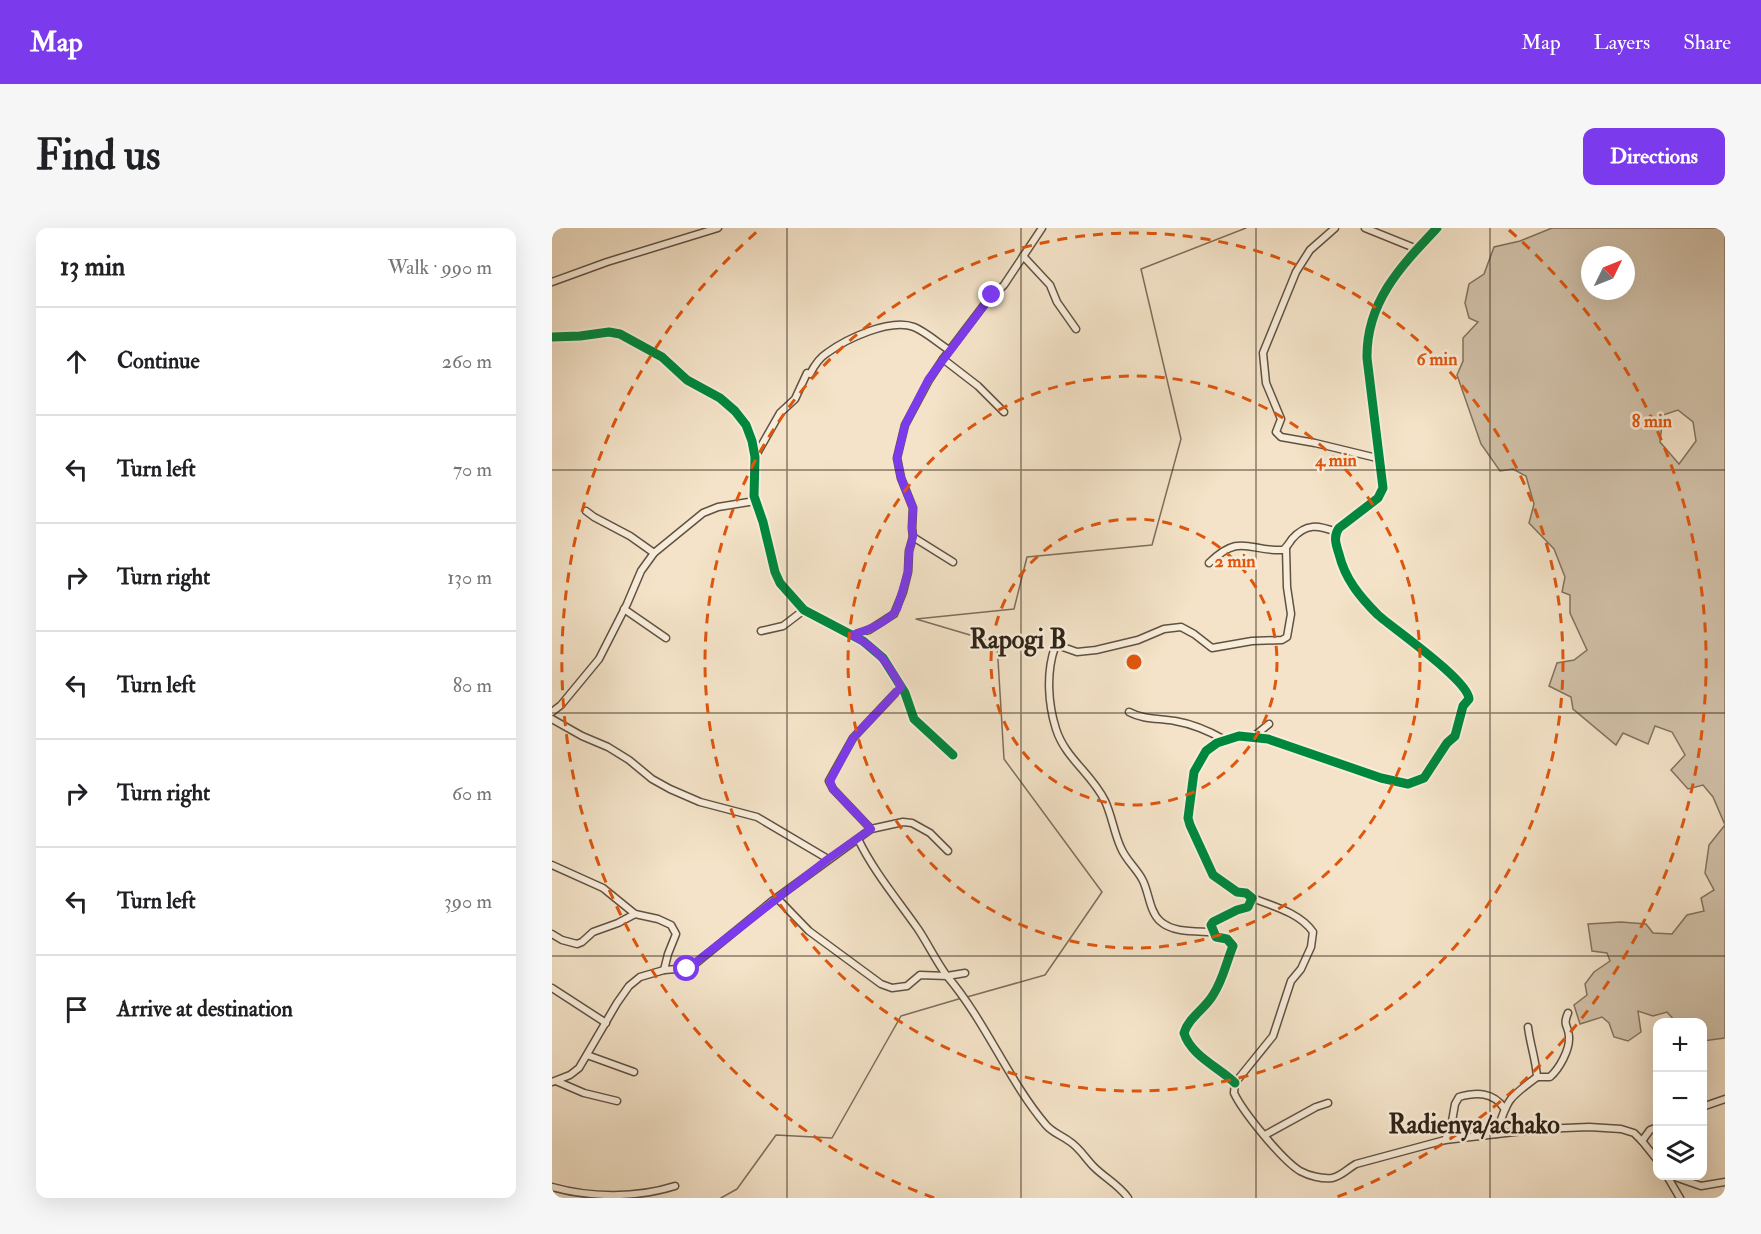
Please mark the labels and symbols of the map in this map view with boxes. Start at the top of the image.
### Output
north arrow [1581,246,1635,300]
route end [978,281,1004,307]
text: 6 min [1417,348,1458,371]
text: 8 min [1632,410,1673,433]
text: 4 min [1314,449,1357,472]
text: 2 min [1215,550,1256,573]
district label: Rapogi B [969,624,1067,657]
centre of rings [1124,652,1144,672]
route start [673,955,699,981]
district label: Radienya/achako [1388,1109,1560,1142]

